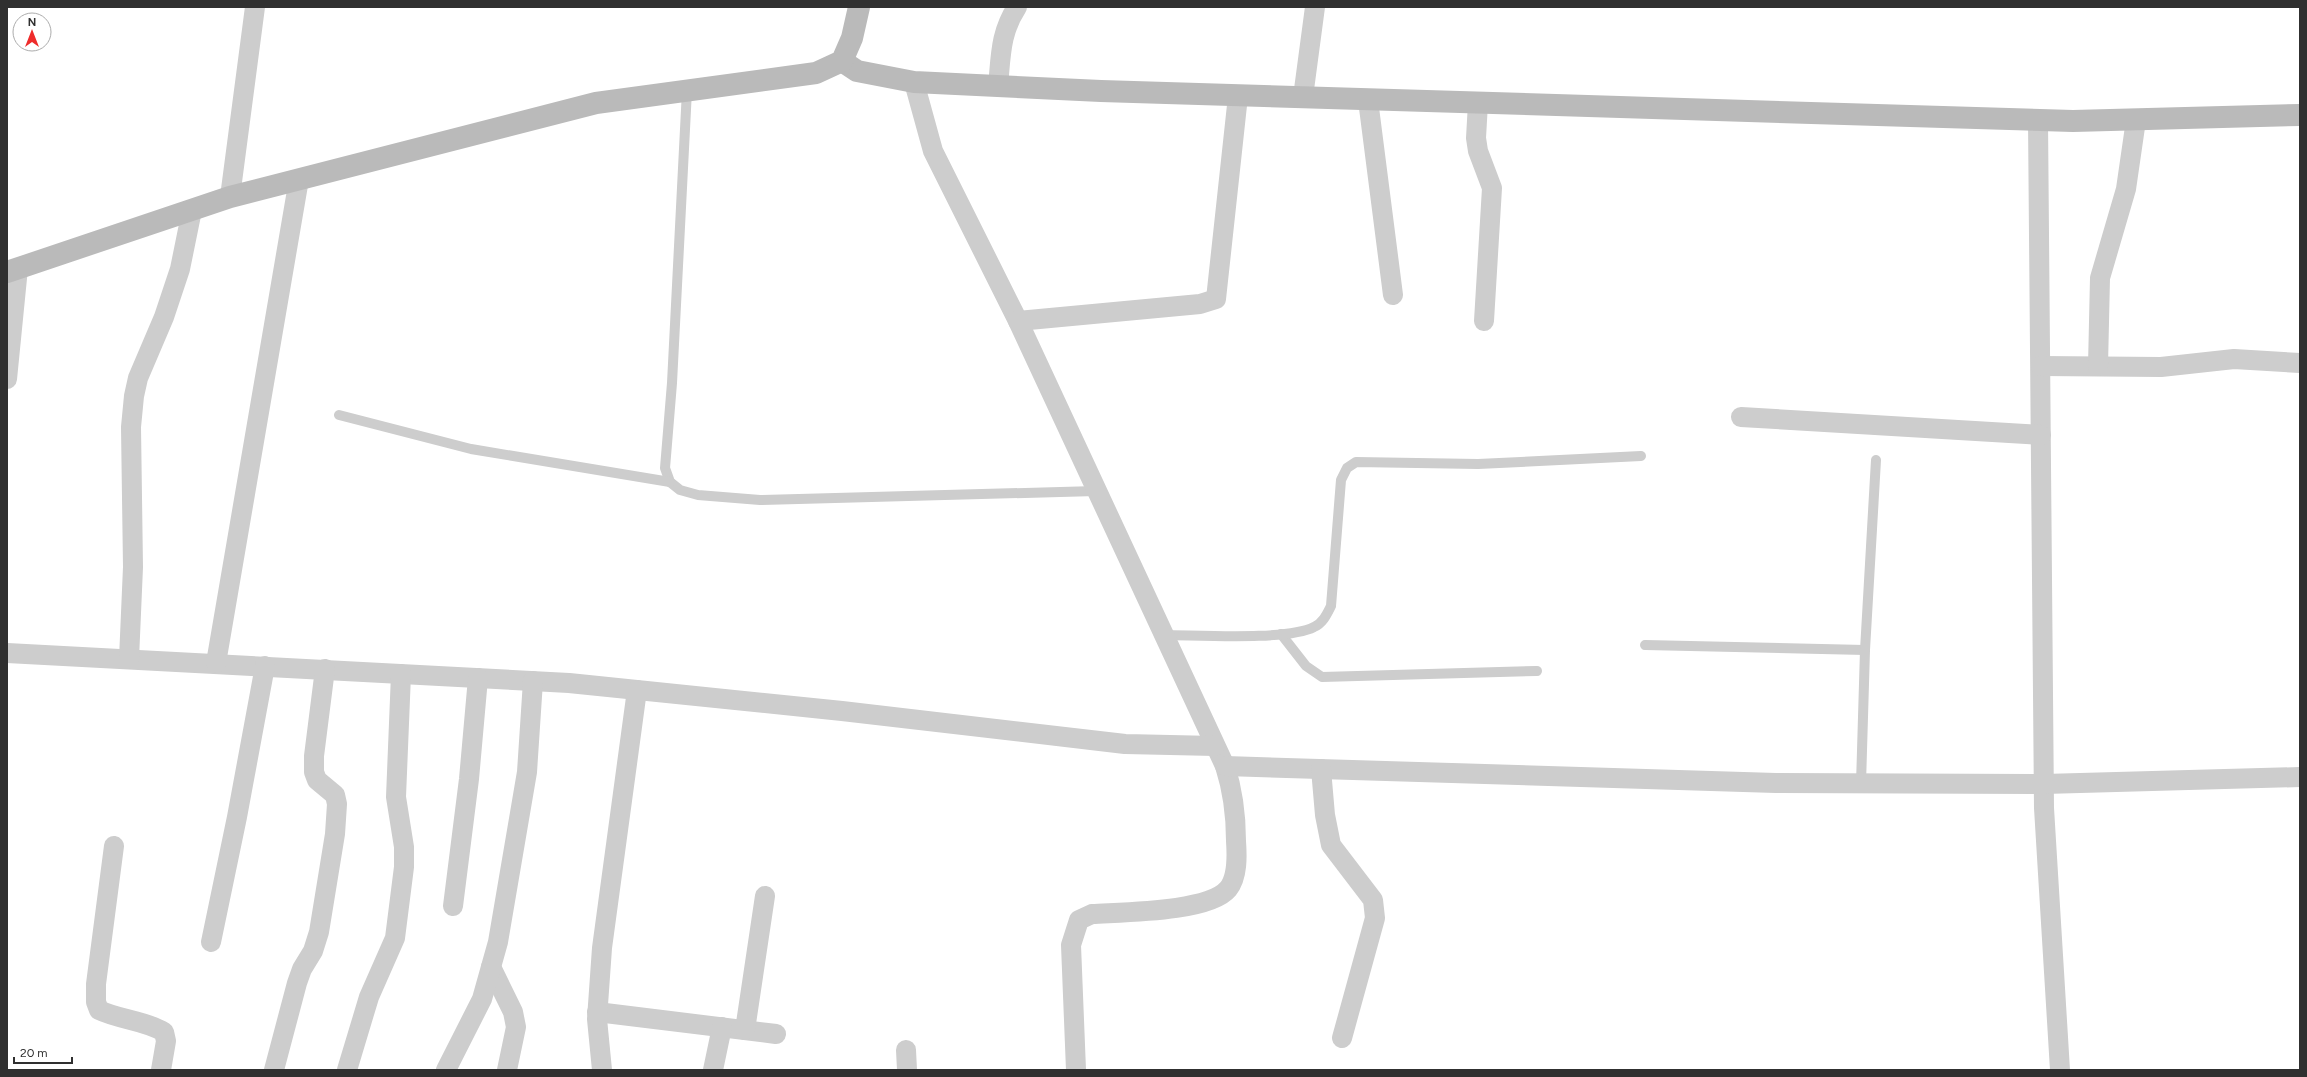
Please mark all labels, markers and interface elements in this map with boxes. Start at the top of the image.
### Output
north arrow [12,12,52,52]
text: N [28,16,36,29]
scale bar [14,1039,72,1065]
text: 20 m [20,1046,48,1060]

